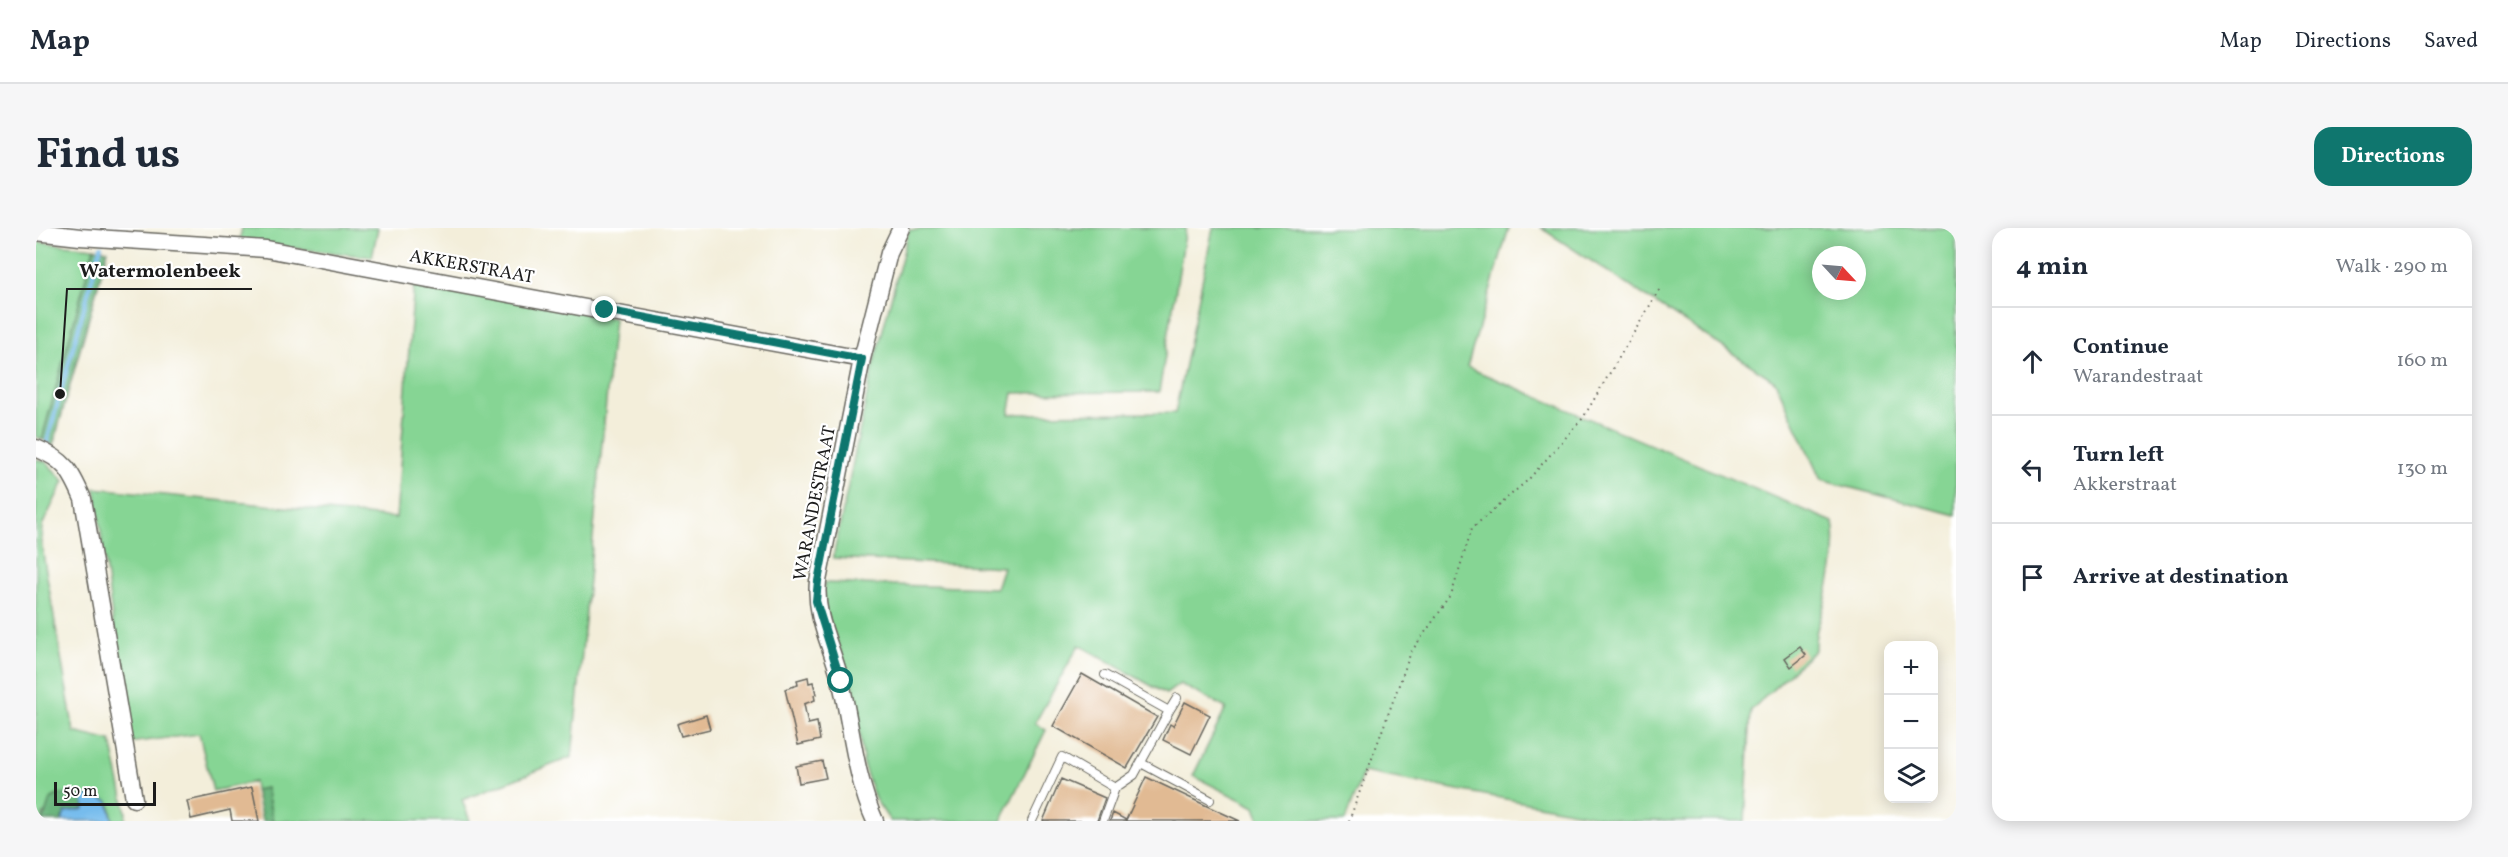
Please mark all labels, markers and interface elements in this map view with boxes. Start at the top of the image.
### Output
text: Map [30,22,90,61]
text: Map [2220,27,2262,56]
text: Directions [2295,27,2391,56]
text: Saved [2424,27,2478,56]
text: Find us [36,127,180,186]
button: Directions [2314,127,2472,186]
street label: AKKERSTRAAT [407,244,537,291]
north arrow [1812,246,1866,300]
text: 4 min [2016,249,2088,285]
callout: Watermolenbeek [67,251,252,289]
text: Walk · 290 m [2336,253,2448,281]
text: Watermolenbeek [79,258,241,286]
route end [591,296,617,322]
text: Continue [2073,332,2169,363]
icon: ahead [2016,345,2049,378]
text: 160 m [2396,347,2448,375]
text: Warandestraat [2073,363,2203,391]
street label: WARANDESTRAAT [788,423,843,583]
text: Turn left [2073,440,2164,471]
icon: left [2016,453,2049,486]
text: 130 m [2397,455,2448,483]
text: Akkerstraat [2073,471,2177,499]
icon: arrive [2016,561,2049,594]
text: Arrive at destination [2073,562,2289,593]
map controls [1884,641,1938,803]
button: + [1884,641,1938,695]
route start [827,667,853,693]
button: − [1884,695,1938,749]
button: layers [1884,749,1938,803]
scale bar [54,779,156,806]
text: 50 m [63,781,97,803]

